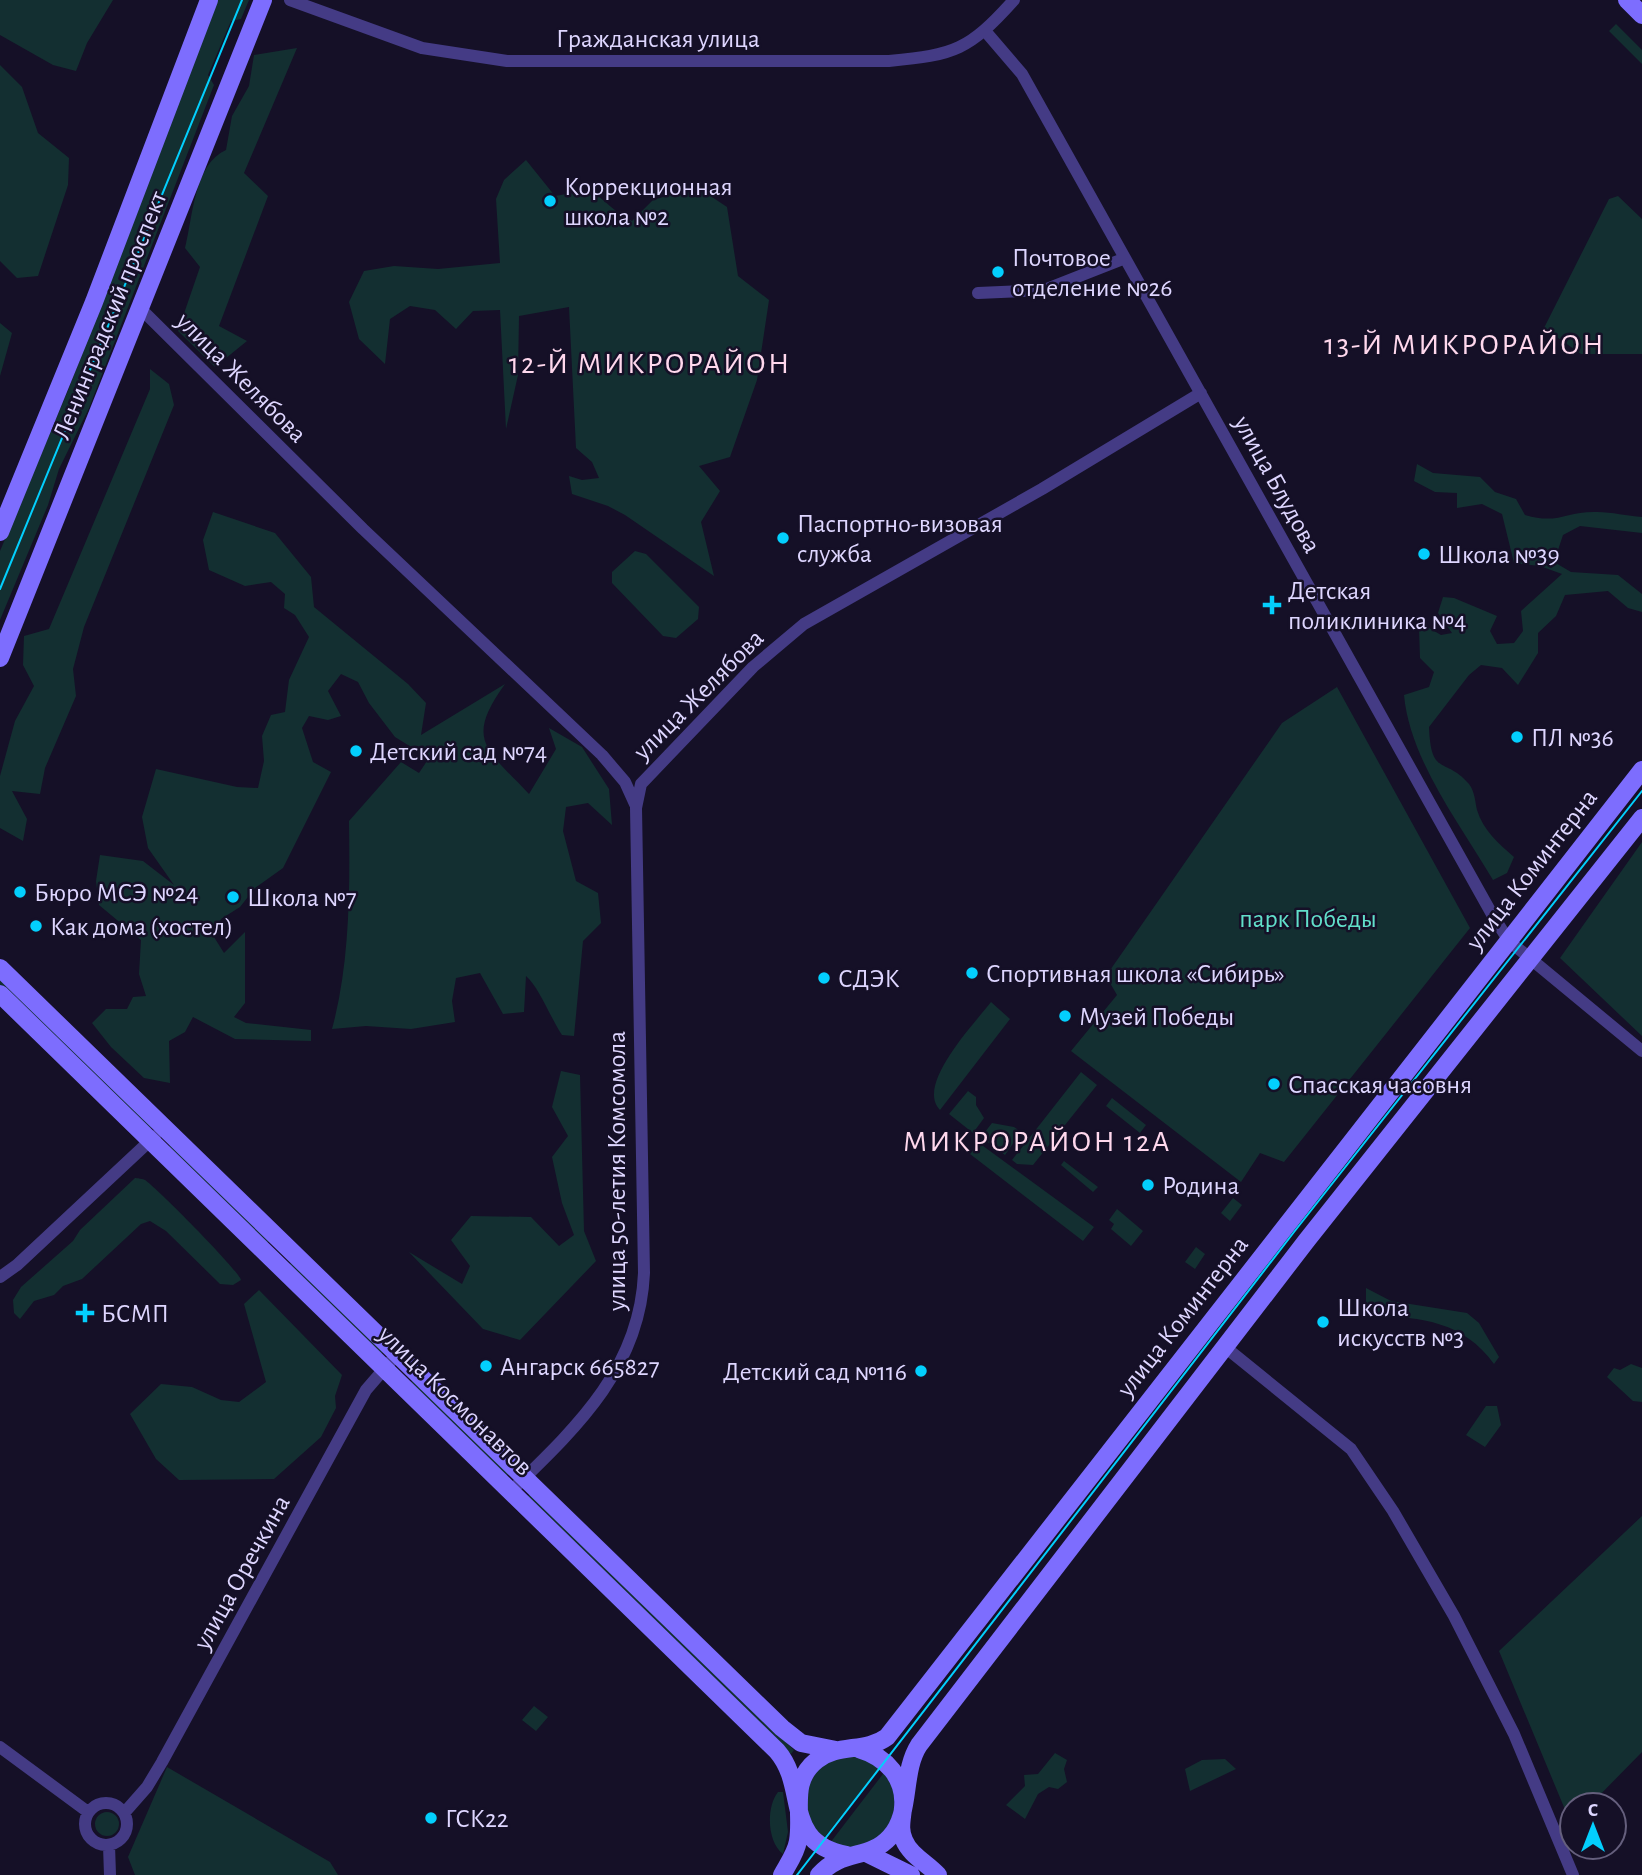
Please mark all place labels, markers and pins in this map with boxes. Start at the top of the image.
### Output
place label: Коррекционная школа №2 [564,174,733,230]
marker: Коррекционная школа №2 [542,193,558,209]
place label: Почтовое отделение №26 [1012,245,1173,301]
marker: Почтовое отделение №26 [990,264,1006,280]
place label: Паспортно-визовая служба [797,511,1003,567]
marker: Паспортно-визовая служба [775,530,791,546]
place label: Школа №39 [1438,542,1560,568]
marker: Школа №39 [1416,546,1432,562]
place label: Детская поликлиника №4 [1288,578,1467,634]
marker: Детская поликлиника №4 [1262,595,1282,615]
place label: ПЛ №36 [1531,725,1614,751]
marker: ПЛ №36 [1509,729,1525,745]
place label: Детский сад №74 [370,739,547,765]
marker: Детский сад №74 [348,743,364,759]
place label: Бюро МСЭ №24 [34,880,199,906]
marker: Бюро МСЭ №24 [12,884,28,900]
place label: Школа №7 [247,885,357,911]
marker: Школа №7 [225,889,241,905]
place label: Как дома (хостел) [50,914,233,940]
marker: Как дома (хостел) [28,918,44,934]
place label: Спортивная школа «Сибирь» [986,961,1285,987]
marker: Спортивная школа «Сибирь» [964,965,980,981]
place label: СДЭК [838,966,900,992]
marker: СДЭК [816,970,832,986]
place label: Музей Победы [1079,1004,1234,1030]
marker: Музей Победы [1057,1008,1073,1024]
place label: Спасская часовня [1288,1072,1472,1098]
marker: Спасская часовня [1266,1076,1282,1092]
place label: Родина [1162,1173,1239,1199]
marker: Родина [1140,1177,1156,1193]
place label: Школа искусств №3 [1337,1295,1464,1351]
place label: БСМП [101,1301,169,1327]
marker: БСМП [75,1303,95,1323]
marker: Школа искусств №3 [1315,1314,1331,1330]
place label: Ангарск 665827 [500,1354,660,1380]
marker: Ангарск 665827 [478,1358,494,1374]
place label: Детский сад №116 [723,1359,907,1385]
marker: Детский сад №116 [913,1363,929,1379]
place label: ГСК22 [445,1806,509,1832]
marker: ГСК22 [423,1810,439,1826]

